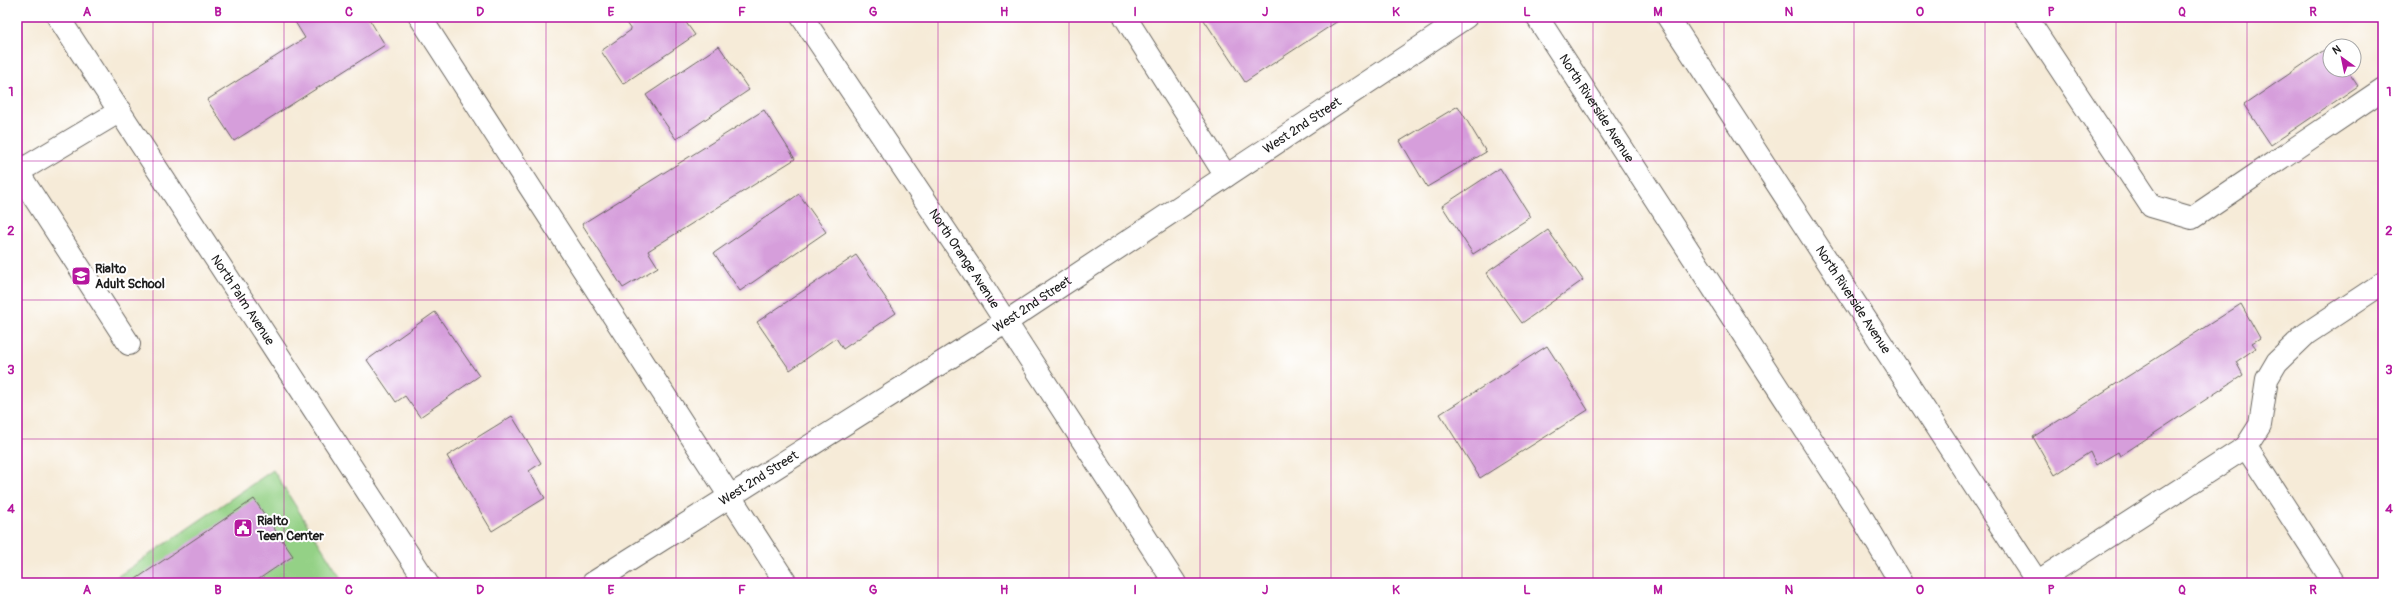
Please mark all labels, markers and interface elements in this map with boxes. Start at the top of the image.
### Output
text: A [83,4,92,20]
text: B [214,4,222,20]
text: C [345,4,353,20]
text: D [476,4,484,20]
text: E [608,4,615,20]
text: F [738,4,746,20]
text: G [869,4,878,20]
text: H [1000,4,1008,20]
text: I [1133,4,1137,20]
text: J [1262,4,1268,20]
text: K [1392,4,1400,20]
text: L [1523,4,1531,20]
text: M [1653,4,1663,20]
text: N [1785,4,1794,20]
text: O [1916,4,1925,20]
text: P [2047,4,2055,20]
text: Q [2178,4,2186,20]
text: R [2309,4,2317,20]
north arrow [2322,38,2362,78]
text: N [2330,42,2344,58]
street label: North Riverside Avenue [1555,51,1638,166]
text: 1 [8,84,14,100]
text: 1 [2386,84,2392,100]
street label: West 2nd Street [1260,93,1345,157]
street label: North Orange Avenue [925,206,1003,312]
text: 2 [7,223,15,239]
text: 2 [2385,223,2393,239]
street label: North Riverside Avenue [1812,243,1894,357]
street label: North Palm Avenue [207,252,278,349]
place label: Rialto Adult School [95,261,165,292]
school or university icon: Rialto Adult School [70,265,92,287]
street label: West 2nd Street [990,273,1075,336]
text: 3 [7,362,15,378]
text: 3 [2385,362,2393,378]
street label: West 2nd Street [716,447,802,509]
text: 4 [7,501,15,517]
text: 4 [2385,501,2393,517]
place label: Rialto Teen Center [256,513,324,544]
public building icon: Rialto Teen Center [232,517,254,539]
text: A [83,582,92,598]
text: B [214,582,222,598]
text: C [345,582,353,598]
text: D [476,582,484,598]
text: E [608,582,615,598]
text: F [738,582,746,598]
text: G [869,582,878,598]
text: H [1000,582,1008,598]
text: I [1133,582,1137,598]
text: J [1262,582,1268,598]
text: K [1392,582,1400,598]
text: L [1523,582,1531,598]
text: M [1653,582,1663,598]
text: N [1785,582,1794,598]
text: O [1916,582,1925,598]
text: P [2047,582,2055,598]
text: Q [2178,582,2186,598]
text: R [2309,582,2317,598]

